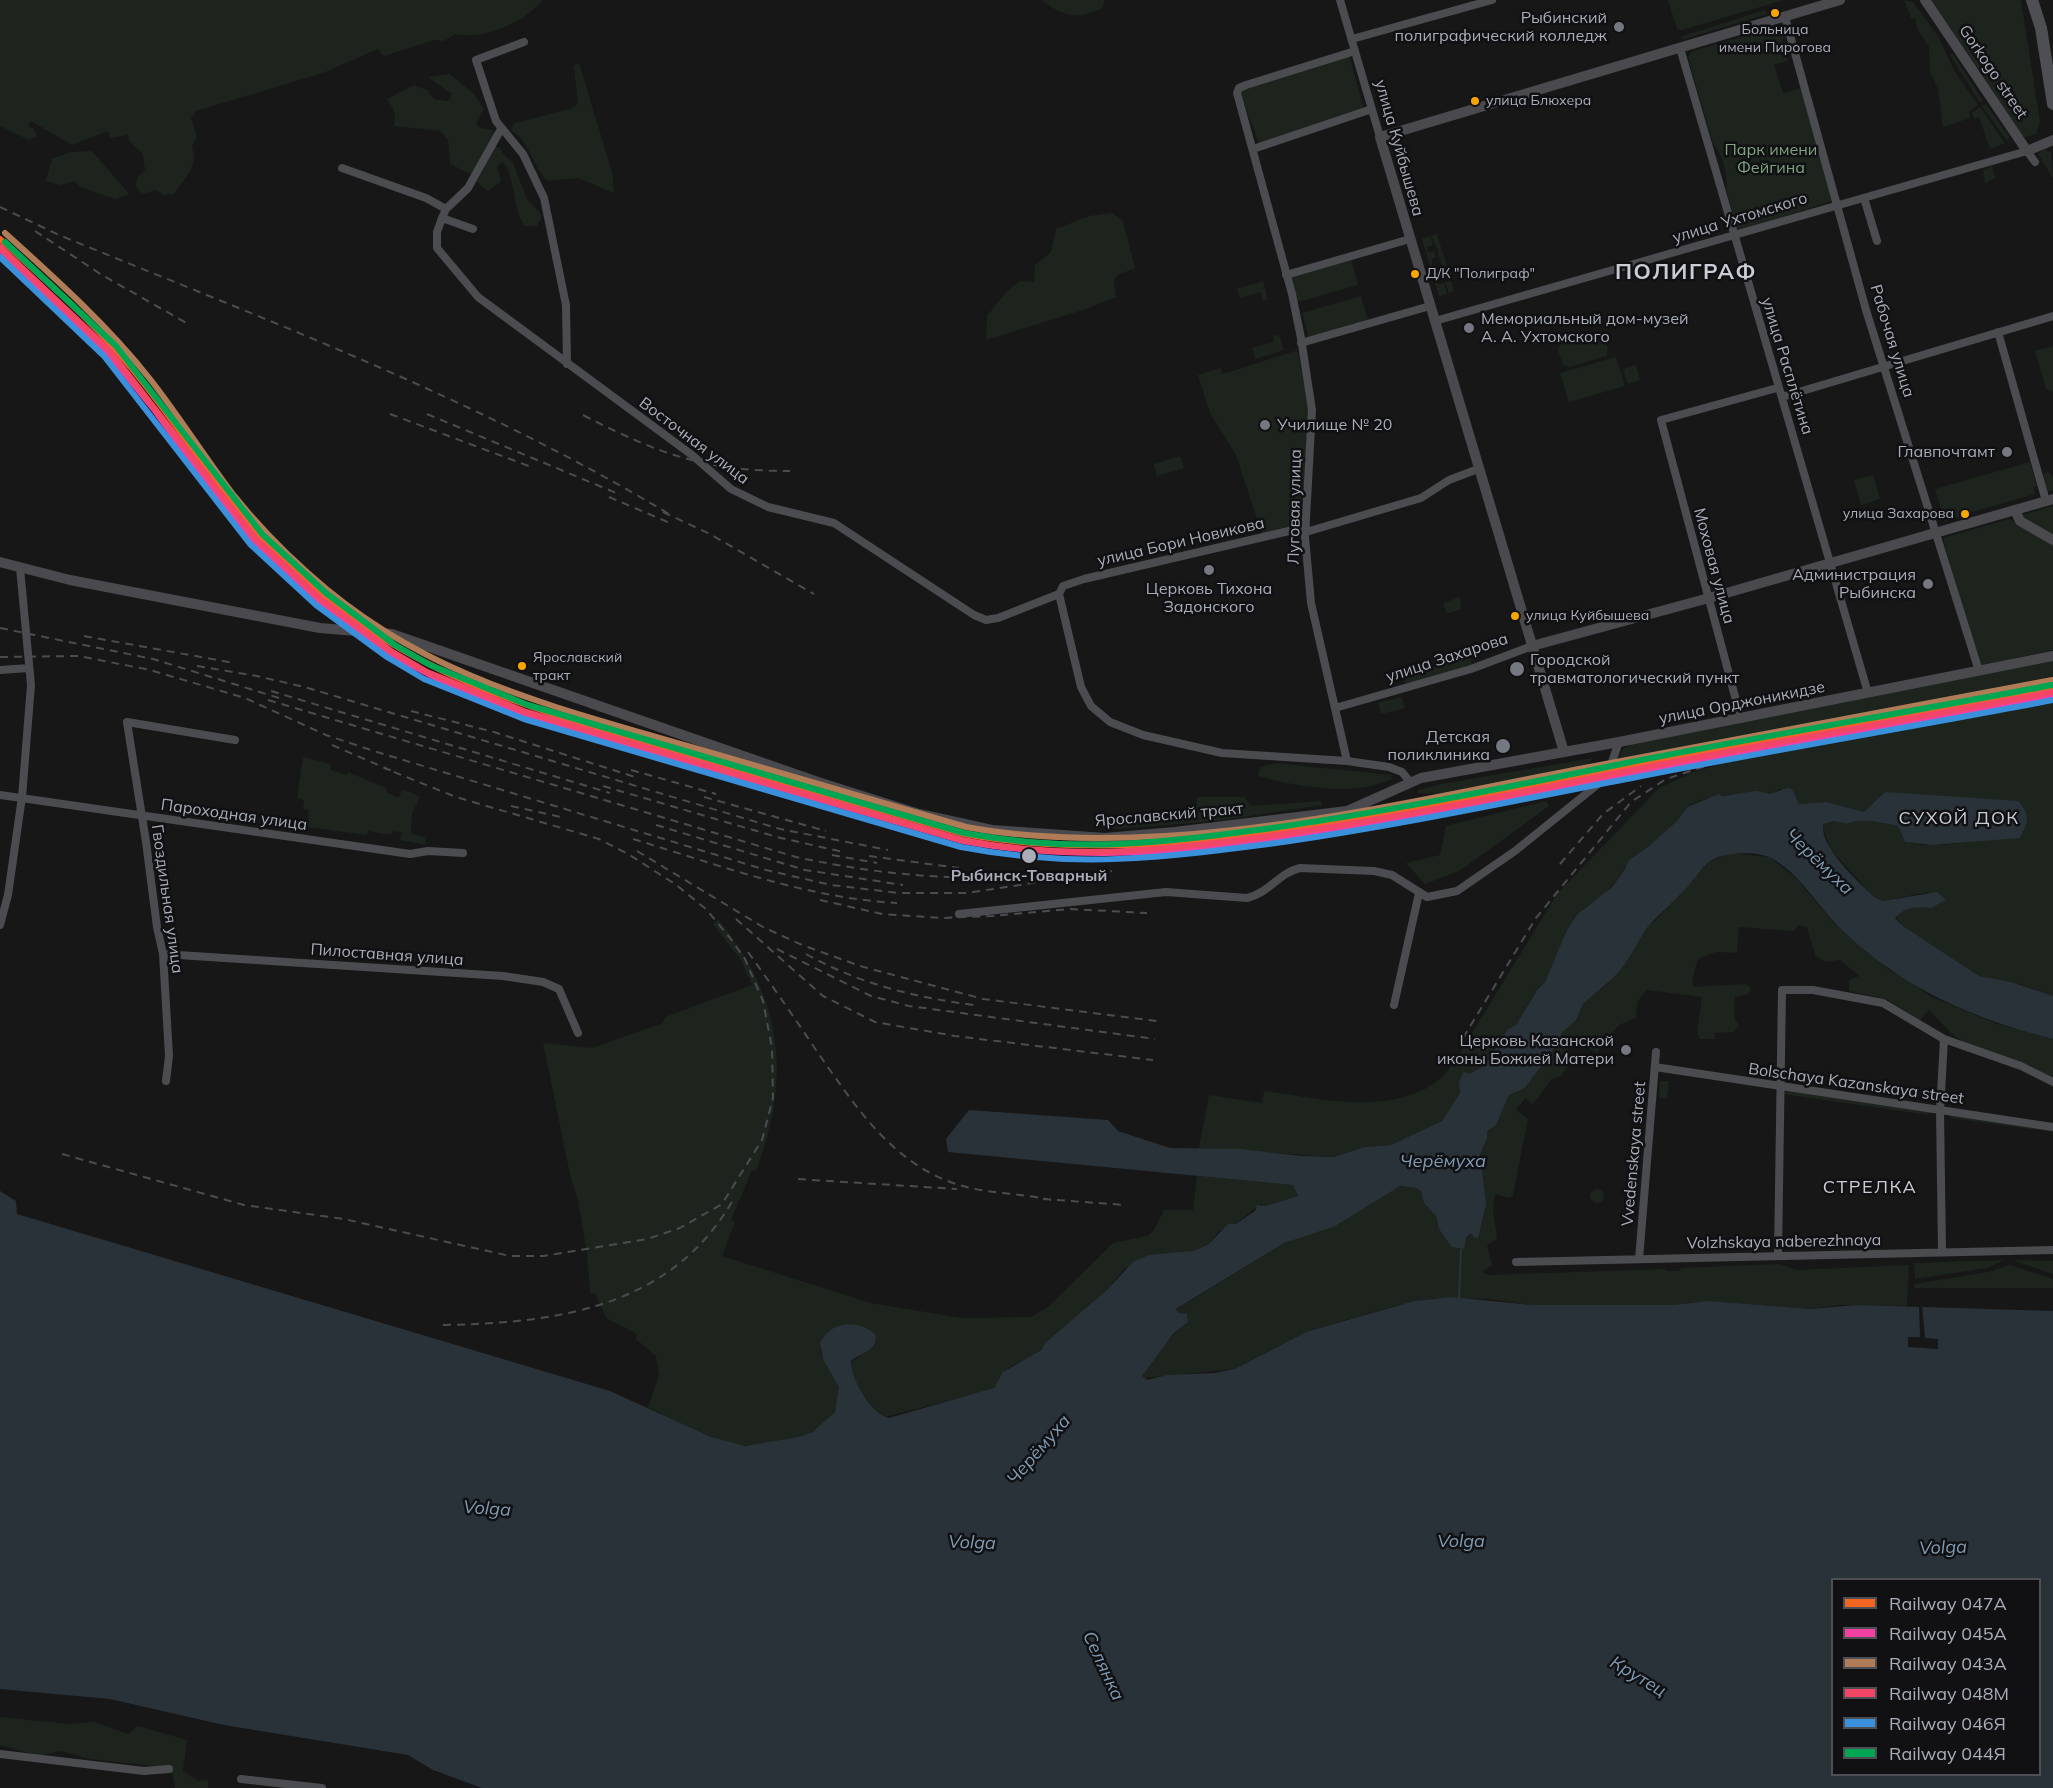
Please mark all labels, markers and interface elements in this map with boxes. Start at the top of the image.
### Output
marker: Больница имени Пирогова [1769,7,1781,19]
place label: Рыбинский полиграфический колледж [1394,8,1607,46]
marker: Рыбинский полиграфический колледж [1612,20,1626,34]
street label: Gorkogo street [1955,21,2031,123]
place label: Больница имени Пирогова [1719,22,1831,54]
street label: улица Куйбышева [1370,78,1428,218]
place label: улица Блюхера [1486,93,1591,109]
marker: улица Блюхера [1469,95,1481,107]
park label: Парк имени Фейгина [1725,140,1817,178]
street label: улица Ухтомского [1670,188,1810,248]
district label: ПОЛИГРАФ [1615,259,1757,285]
place label: Д/К "Полиграф" [1426,266,1535,282]
marker: Д/К "Полиграф" [1409,268,1421,280]
street label: Рабочая улица [1866,282,1918,400]
street label: улица Расплётина [1757,295,1817,437]
place label: Мемориальный дом-музей А. А. Ухтомского [1481,309,1689,347]
marker: Мемориальный дом-музей А. А. Ухтомского [1462,321,1476,335]
street label: Восточная улица [635,393,753,489]
place label: Училище № 20 [1277,415,1392,435]
marker: Училище № 20 [1258,418,1272,432]
place label: Главпочтамт [1897,442,1995,462]
marker: Главпочтамт [2000,445,2014,459]
street label: Луговая улица [1284,449,1306,565]
street label: Моховая улица [1689,506,1739,626]
place label: улица Захарова [1843,506,1954,522]
marker: улица Захарова [1959,508,1971,520]
street label: улица Бори Новикова [1096,513,1266,571]
marker: Церковь Тихона Задонского [1202,563,1216,577]
place label: Администрация Рыбинска [1792,565,1916,603]
marker: Администрация Рыбинска [1921,577,1935,591]
place label: Церковь Тихона Задонского [1146,579,1272,617]
place label: улица Куйбышева [1526,608,1649,624]
marker: улица Куйбышева [1509,610,1521,622]
street label: улица Захарова [1384,629,1510,687]
place label: Ярославский тракт [533,650,622,682]
place label: Городской травматологический пункт [1530,650,1739,688]
marker: Ярославский тракт [516,660,528,672]
marker: Городской травматологический пункт [1508,660,1526,678]
street label: улица Орджоникидзе [1657,677,1827,729]
place label: Детская поликлиника [1387,727,1490,765]
marker: Детская поликлиника [1494,737,1512,755]
street label: Пароходная улица [160,795,308,835]
street label: Ярославский тракт [1094,799,1244,831]
district label: СУХОЙ ДОК [1898,808,2020,830]
street label: Гвоздильная улица [147,823,187,975]
water label: Черёмуха [1781,824,1857,900]
marker: Рыбинск-Товарный [1020,847,1038,865]
place label: Рыбинск-Товарный [951,866,1107,886]
street label: Пилоставная улица [310,940,464,970]
place label: Церковь Казанской иконы Божией Матери [1437,1031,1614,1069]
marker: Церковь Казанской иконы Божией Матери [1619,1043,1633,1057]
street label: Bolschaya Kazanskaya street [1747,1059,1965,1109]
street label: Vvedenskaya street [1618,1081,1650,1227]
water label: Черёмуха [1400,1151,1486,1173]
district label: СТРЕЛКА [1823,1177,1917,1199]
street label: Volzhskaya naberezhnaya [1686,1231,1882,1253]
water label: Черёмуха [1003,1411,1075,1489]
water label: Volga [462,1497,512,1521]
water label: Volga [948,1531,996,1555]
water label: Volga [1437,1531,1485,1553]
water label: Volga [1919,1536,1967,1560]
legend [1831,1578,2041,1776]
text: Railway 047А [1889,1592,2007,1615]
text: Railway 045А [1889,1622,2007,1645]
water label: Селянка [1078,1628,1128,1704]
water label: Крутец [1606,1652,1670,1702]
text: Railway 043А [1889,1652,2007,1675]
text: Railway 048М [1889,1682,2009,1705]
text: Railway 046Я [1889,1712,2006,1735]
text: Railway 044Я [1889,1742,2006,1765]

